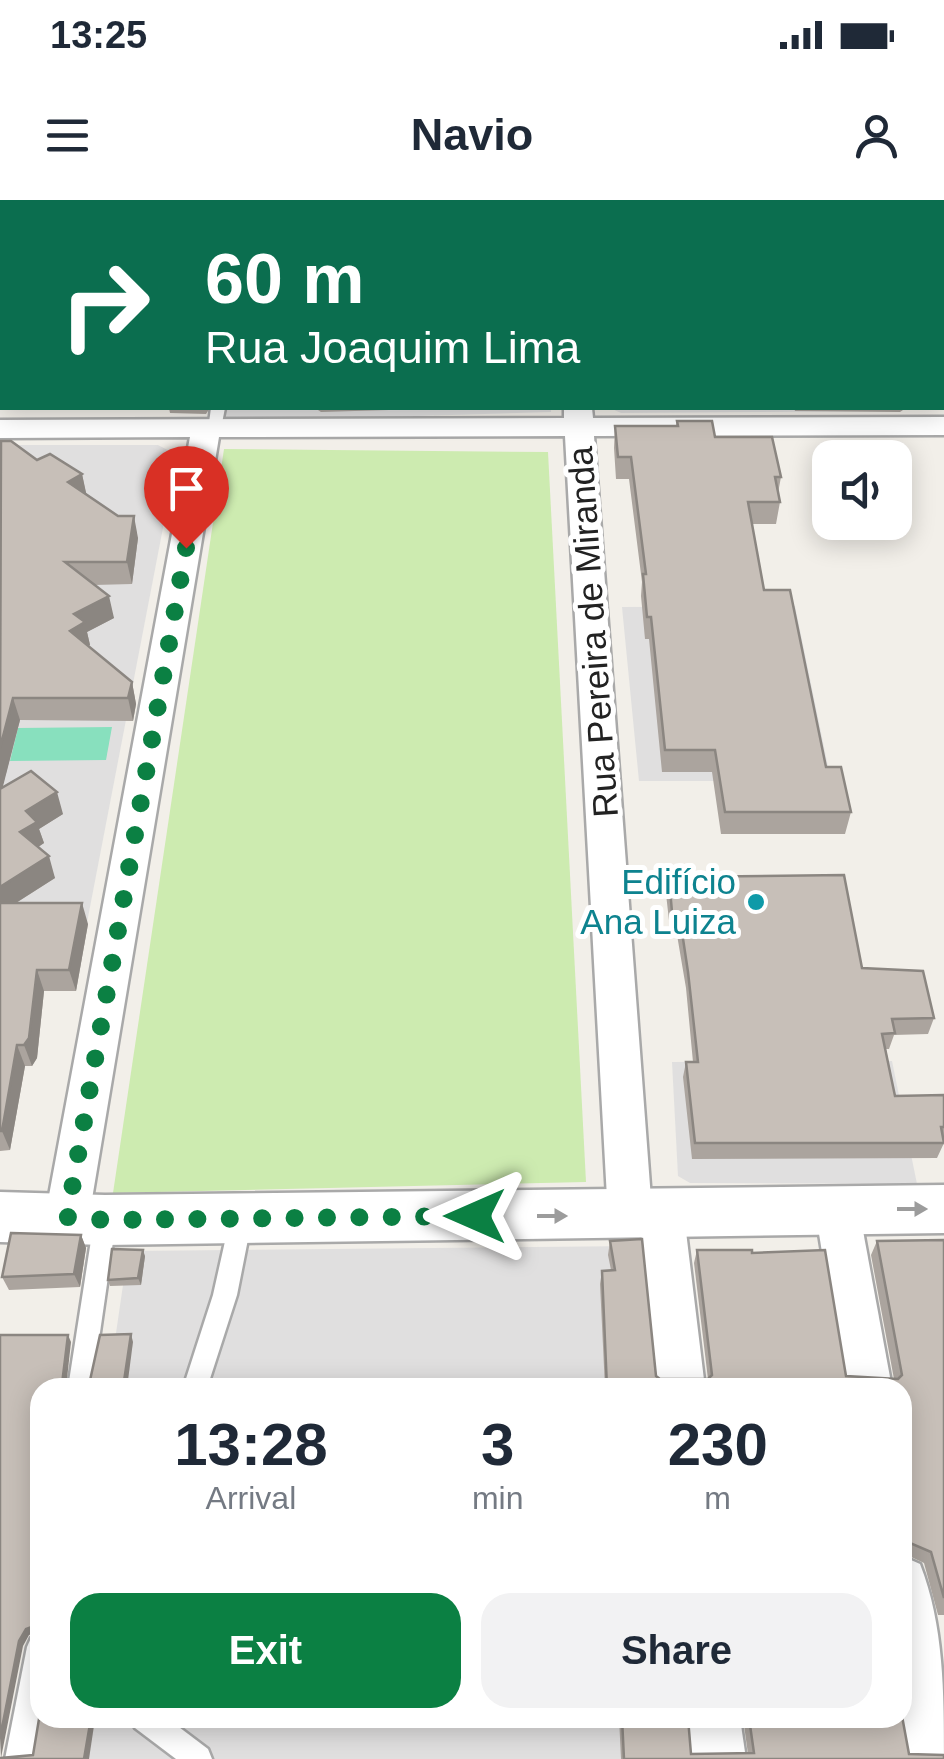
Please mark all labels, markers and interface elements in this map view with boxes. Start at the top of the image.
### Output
text: 13:25 [50,14,147,56]
icon: menu [40,108,95,163]
icon: person [849,108,904,163]
text: Navio [411,109,533,160]
icon: right [40,240,170,370]
text: 60 m [205,240,365,318]
text: Rua Joaquim Lima [205,322,580,373]
map controls [812,440,912,540]
button: sound [812,440,912,540]
street label: Rua Pereira de Miranda [560,445,625,819]
pin [144,446,229,549]
icon: arrive [159,461,214,516]
place label: Edifício Ana Luiza [580,862,737,941]
marker: Edifício Ana Luiza [745,891,767,913]
position arrow [423,1164,527,1268]
one-way arrow [897,1201,929,1217]
one-way arrow [537,1208,569,1224]
text: 13:28 [174,1411,328,1478]
text: 3 [481,1411,514,1478]
text: 230 [668,1411,768,1478]
text: Arrival [206,1480,296,1516]
text: min [472,1480,523,1516]
text: m [704,1480,731,1516]
button: Exit [70,1593,461,1708]
button: Share [481,1593,872,1708]

